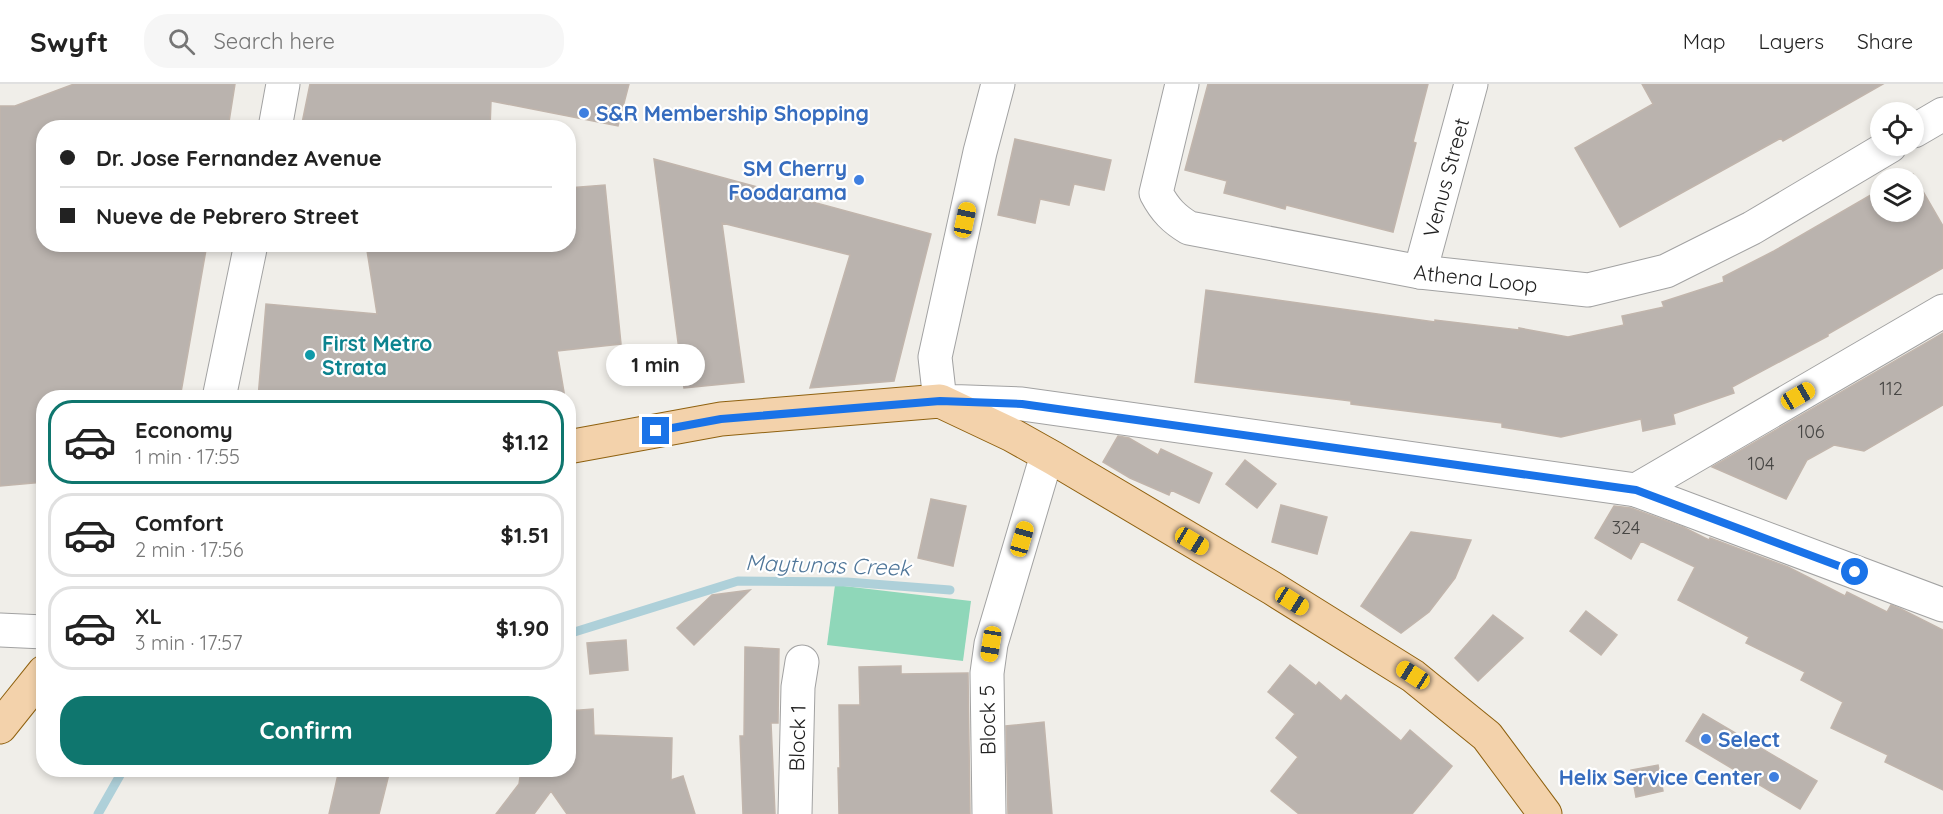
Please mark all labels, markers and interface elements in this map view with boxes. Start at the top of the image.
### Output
search box [144,14,564,68]
text: Swyft [30,24,108,59]
icon: search [165,25,198,58]
text: Search here [213,27,335,55]
text: Map [1683,28,1726,54]
text: Layers [1759,28,1824,54]
text: Share [1857,28,1913,54]
place label: S&R Membership Shopping [596,100,869,126]
map controls [1870,102,1924,222]
button: locate [1870,102,1924,156]
marker: S&R Membership Shopping [577,106,591,120]
street label: Venus Street [1417,115,1474,240]
text: Dr. Jose Fernandez Avenue [96,144,382,172]
place label: SM Cherry Foodarama [728,155,847,205]
button: layers [1870,168,1924,222]
marker: SM Cherry Foodarama [852,173,866,187]
car [952,201,978,239]
text: Nueve de Pebrero Street [96,202,359,230]
street label: Athena Loop [1412,258,1539,298]
place label: First Metro Strata [322,330,432,380]
callout: 1 min [606,344,706,386]
marker: First Metro Strata [303,348,317,362]
text: 1 min [631,352,680,377]
house number: 112 [1879,377,1903,400]
car [1778,379,1818,413]
icon: car [63,415,117,469]
text: Economy [135,416,233,444]
route end [642,417,669,444]
house number: 106 [1797,420,1825,443]
text: $1.12 [502,428,549,456]
text: 1 min · 17:55 [135,444,240,469]
house number: 104 [1748,452,1774,475]
icon: car [63,508,117,562]
text: Comfort [135,509,224,537]
house number: 324 [1612,516,1640,539]
car [1008,519,1036,559]
text: $1.51 [501,521,549,549]
car [1172,524,1212,558]
text: 2 min · 17:56 [135,537,244,562]
water label: Maytunas Creek [745,548,913,582]
route start [1841,558,1868,585]
car [1272,584,1312,618]
icon: car [63,601,117,655]
text: XL [135,602,162,630]
text: $1.90 [496,614,549,642]
car [979,625,1003,663]
text: 3 min · 17:57 [135,630,242,655]
car [1393,658,1433,692]
street label: Block 5 [973,685,1001,755]
button: Confirm [60,696,552,765]
street label: Block 1 [783,704,811,772]
place label: Select [1718,726,1780,752]
marker: Select [1699,732,1713,746]
place label: Helix Service Center [1559,764,1762,790]
marker: Helix Service Center [1767,770,1781,784]

